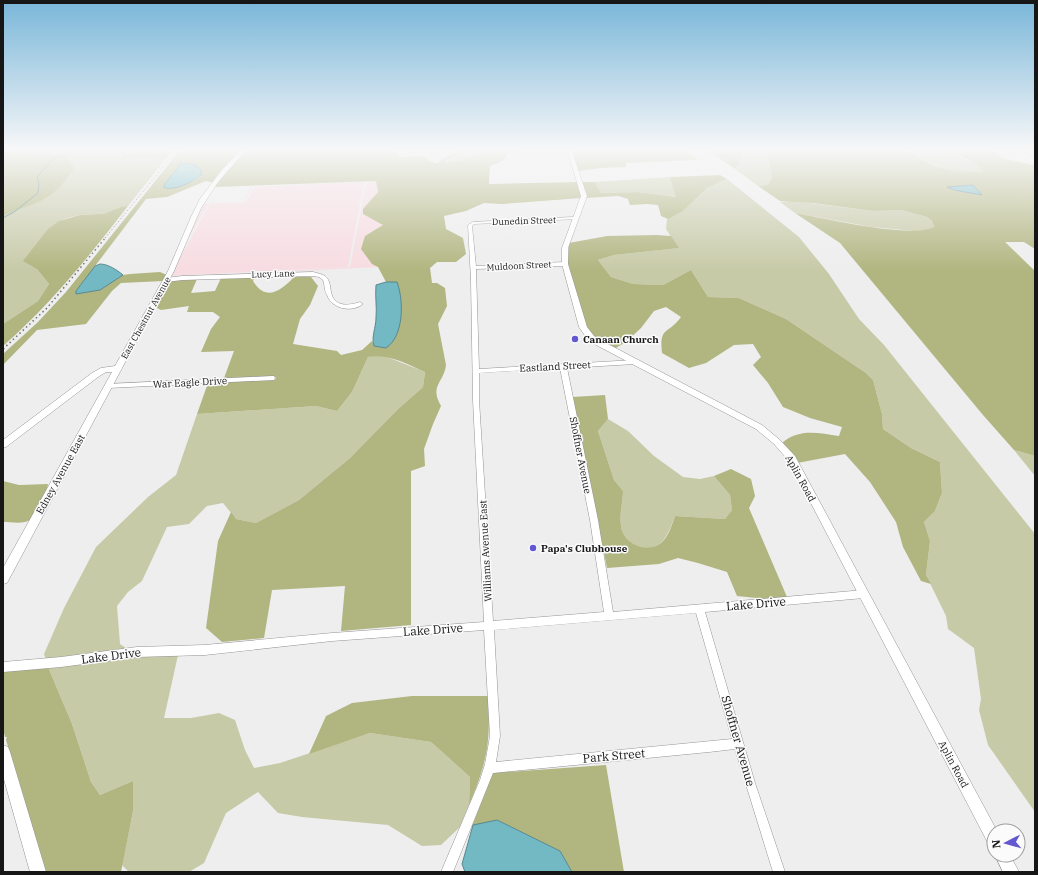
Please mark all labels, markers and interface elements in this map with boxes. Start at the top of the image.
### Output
street label: Dunedin Street [492,214,556,227]
street label: Muldoon Street [486,258,552,273]
street label: Lucy Lane [251,267,295,280]
street label: East Chestnut Avenue [118,275,173,361]
place label: Canaan Church [583,333,659,346]
marker: Canaan Church [570,334,580,344]
street label: Eastland Street [519,358,592,375]
street label: War Eagle Drive [152,374,228,391]
street label: Shoffner Avenue [567,415,594,495]
street label: Edney Avenue East [33,432,88,517]
street label: Aplin Road [782,453,819,504]
street label: Williams Avenue East [476,499,495,602]
place label: Papa's Clubhouse [541,542,628,555]
marker: Papa's Clubhouse [528,543,538,553]
street label: Lake Drive [725,593,787,614]
street label: Lake Drive [403,620,463,639]
street label: Lake Drive [80,644,142,667]
street label: Shoffner Avenue [718,694,759,788]
street label: Aplin Road [936,738,971,790]
street label: Park Street [582,745,646,766]
north arrow [986,823,1026,863]
text: N [989,839,1003,849]

